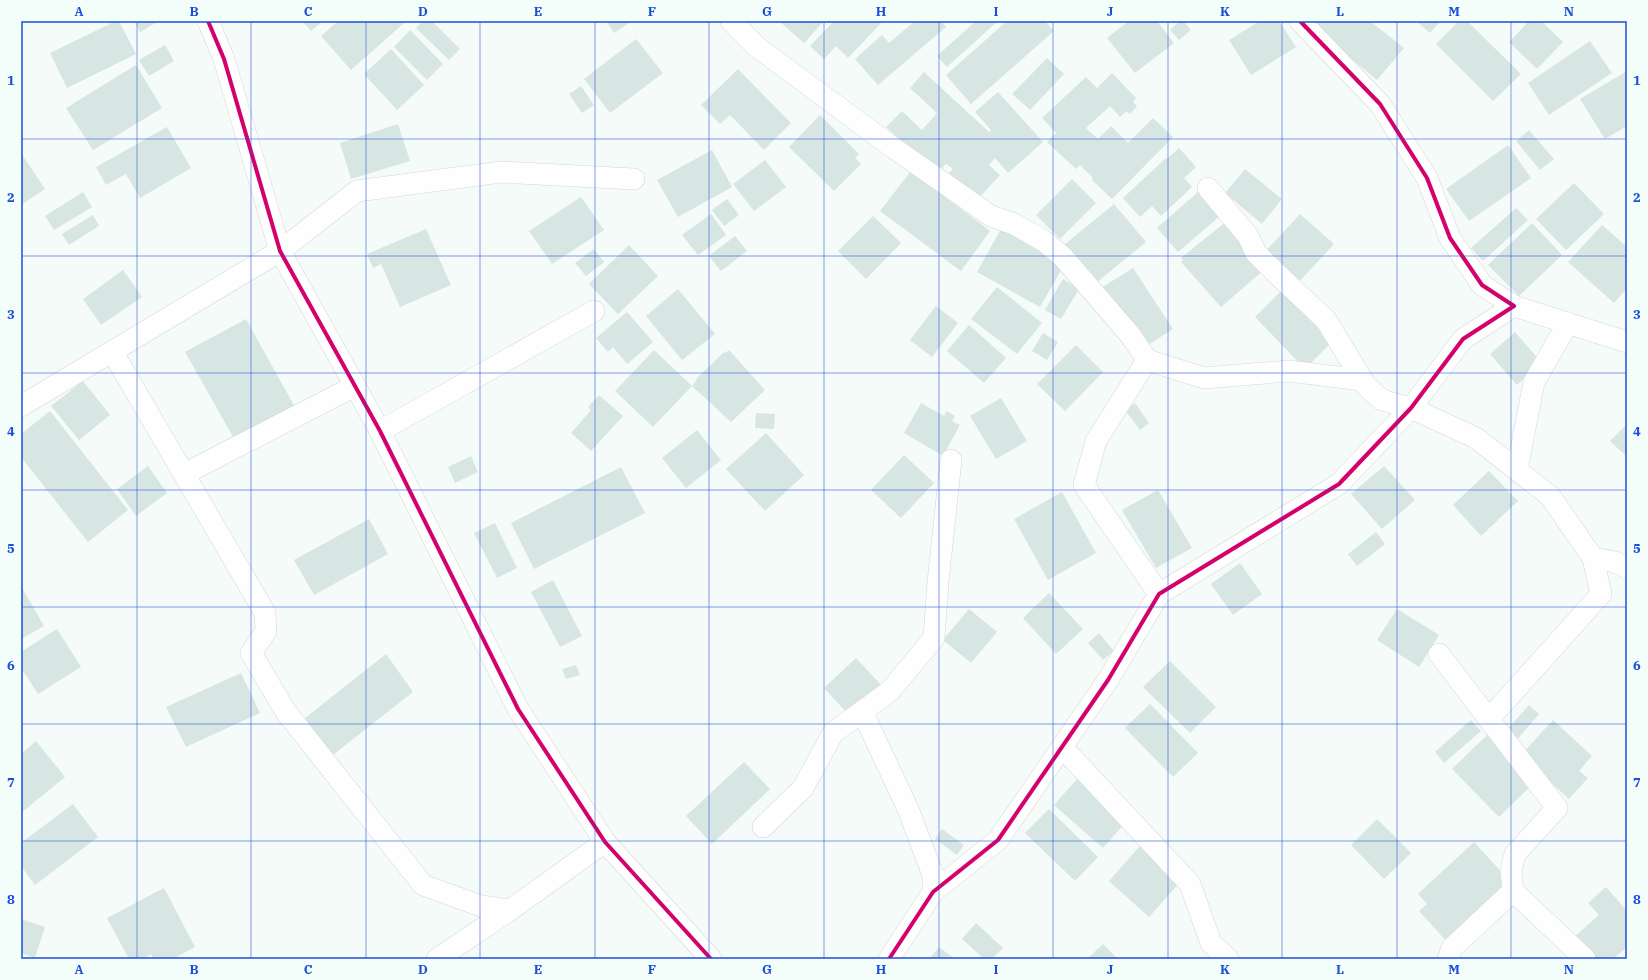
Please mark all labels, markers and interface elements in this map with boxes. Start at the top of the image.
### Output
text: A [74,3,84,20]
text: B [189,3,199,20]
text: C [304,3,313,20]
text: D [418,3,428,20]
text: E [534,3,542,20]
text: F [648,3,656,20]
text: G [762,3,772,20]
text: H [876,3,887,20]
text: I [994,3,999,20]
text: J [1107,3,1114,20]
text: K [1220,3,1230,20]
text: L [1336,3,1344,20]
text: M [1448,3,1460,20]
text: N [1564,3,1574,20]
text: 1 [7,72,15,89]
text: 1 [1633,72,1641,89]
text: 2 [7,189,15,206]
text: 2 [1633,189,1641,206]
text: 3 [7,306,15,323]
text: 3 [1633,306,1641,323]
text: 4 [7,423,15,440]
text: 4 [1633,423,1641,440]
text: 5 [7,540,15,557]
text: 5 [1633,540,1641,557]
text: 6 [7,657,15,674]
text: 6 [1633,657,1641,674]
text: 7 [7,774,15,791]
text: 7 [1633,774,1641,791]
text: 8 [7,891,15,908]
text: 8 [1633,891,1641,908]
text: A [74,961,84,978]
text: B [189,961,199,978]
text: C [304,961,313,978]
text: D [418,961,428,978]
text: E [534,961,542,978]
text: F [648,961,656,978]
text: G [762,961,772,978]
text: H [876,961,887,978]
text: I [994,961,999,978]
text: J [1107,961,1114,978]
text: K [1220,961,1230,978]
text: L [1336,961,1344,978]
text: M [1448,961,1460,978]
text: N [1564,961,1574,978]

